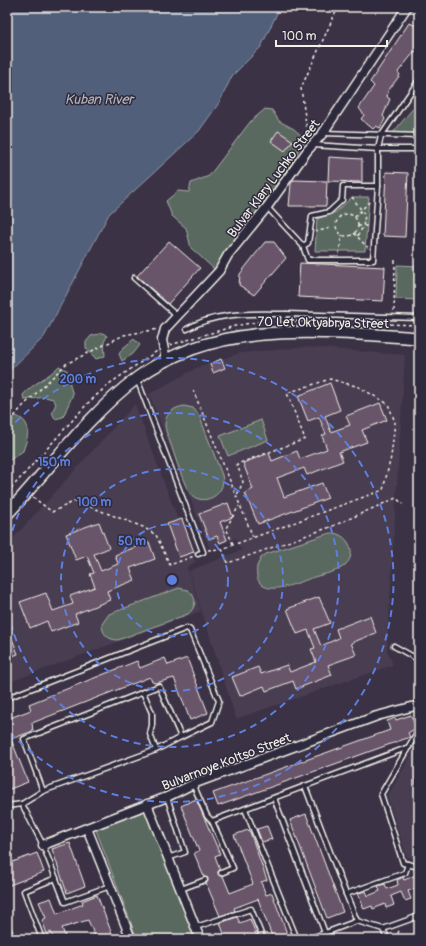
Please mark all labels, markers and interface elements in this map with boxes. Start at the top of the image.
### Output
scale bar [276,22,387,48]
text: 100 m [282,29,317,44]
water label: Kuban River [65,91,135,108]
street label: Bulvar Klary Luchko Street [224,116,324,241]
street label: 70 Let Oktyabrya Street [257,314,390,332]
text: 200 m [60,372,97,387]
text: 150 m [38,455,71,470]
text: 100 m [77,495,112,510]
text: 50 m [118,534,146,549]
centre of rings [165,573,179,587]
street label: Bulvarnoye Koltso Street [160,730,294,794]

